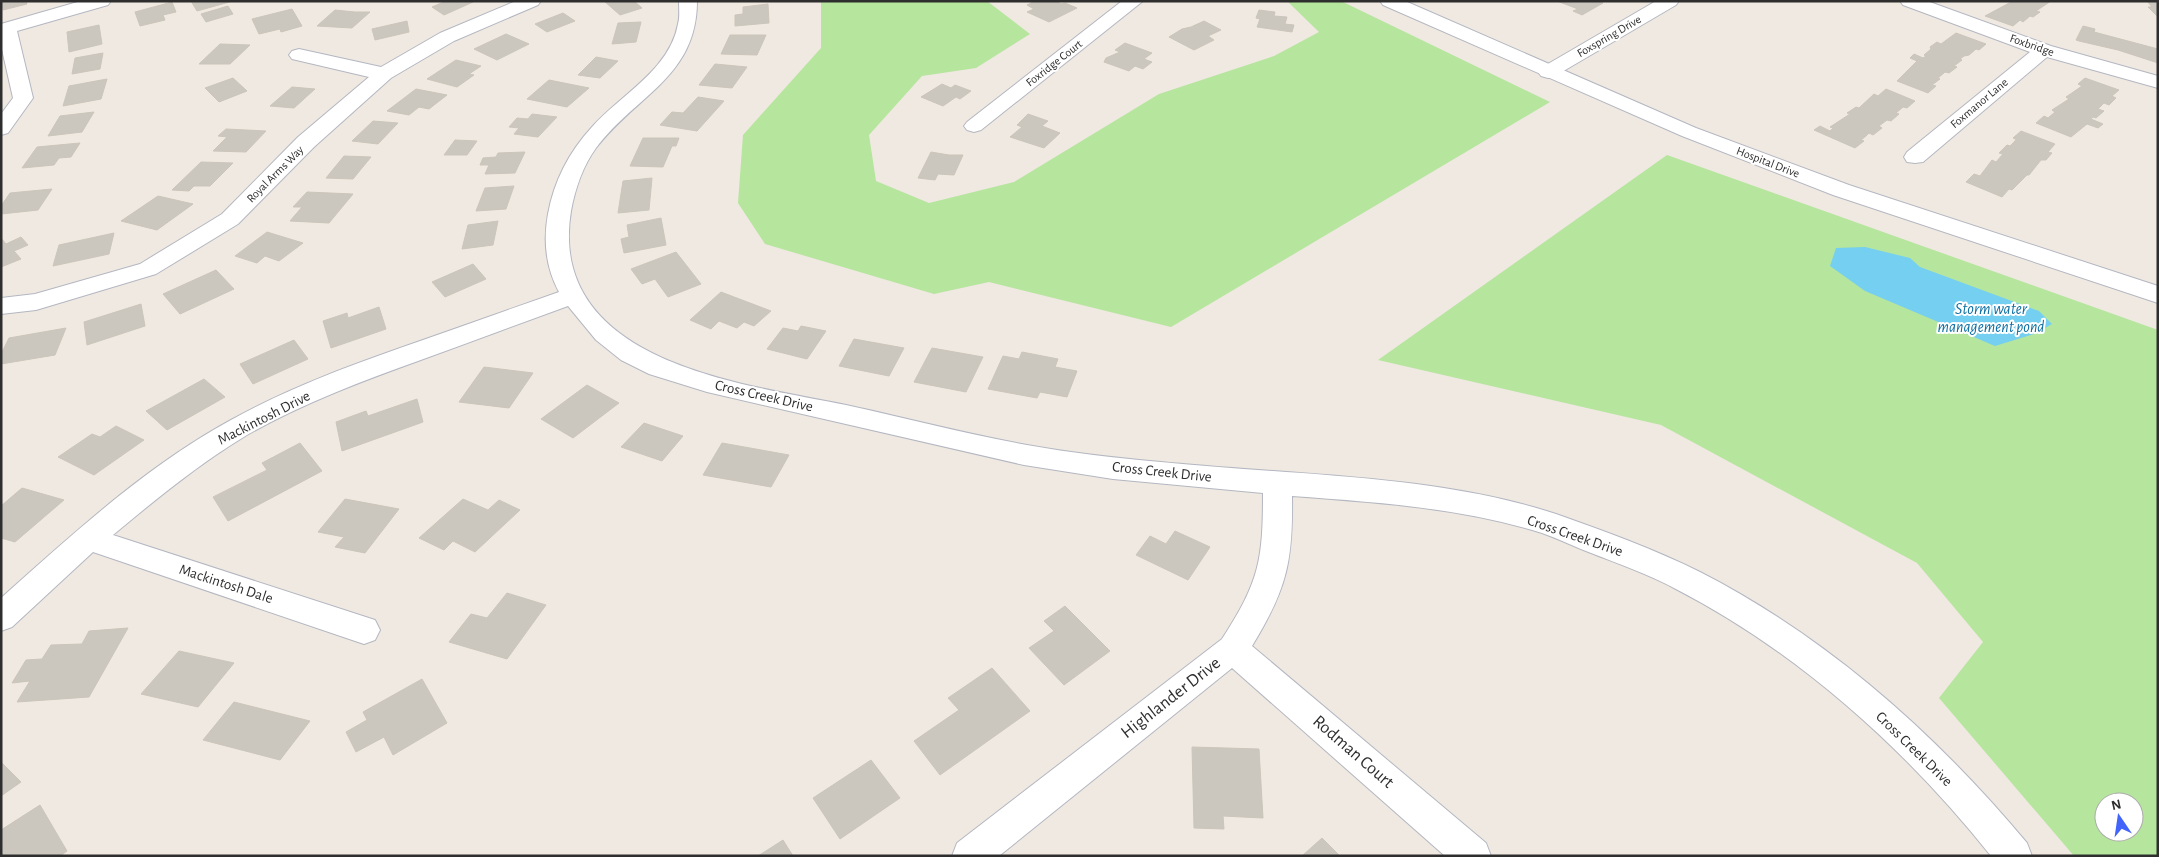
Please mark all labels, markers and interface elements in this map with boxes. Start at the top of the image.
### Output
street label: Foxspring Drive [1575,13,1643,59]
street label: Foxbridge [2008,32,2056,58]
street label: Foxridge Court [1024,37,1084,89]
street label: Foxmanor Lane [1948,76,2010,130]
street label: Royal Arms Way [244,143,306,205]
street label: Hospital Drive [1735,144,1801,180]
water label: Storm water management pond [1938,301,2044,336]
street label: Cross Creek Drive [714,377,814,415]
street label: Mackintosh Drive [215,388,313,448]
street label: Cross Creek Drive [1112,459,1213,485]
street label: Cross Creek Drive [1525,513,1625,559]
street label: Mackintosh Dale [177,562,275,606]
street label: Highlander Drive [1118,654,1224,742]
street label: Cross Creek Drive [1873,709,1955,789]
street label: Rodman Court [1309,712,1397,792]
north arrow [2094,792,2144,842]
text: N [2110,797,2123,813]

